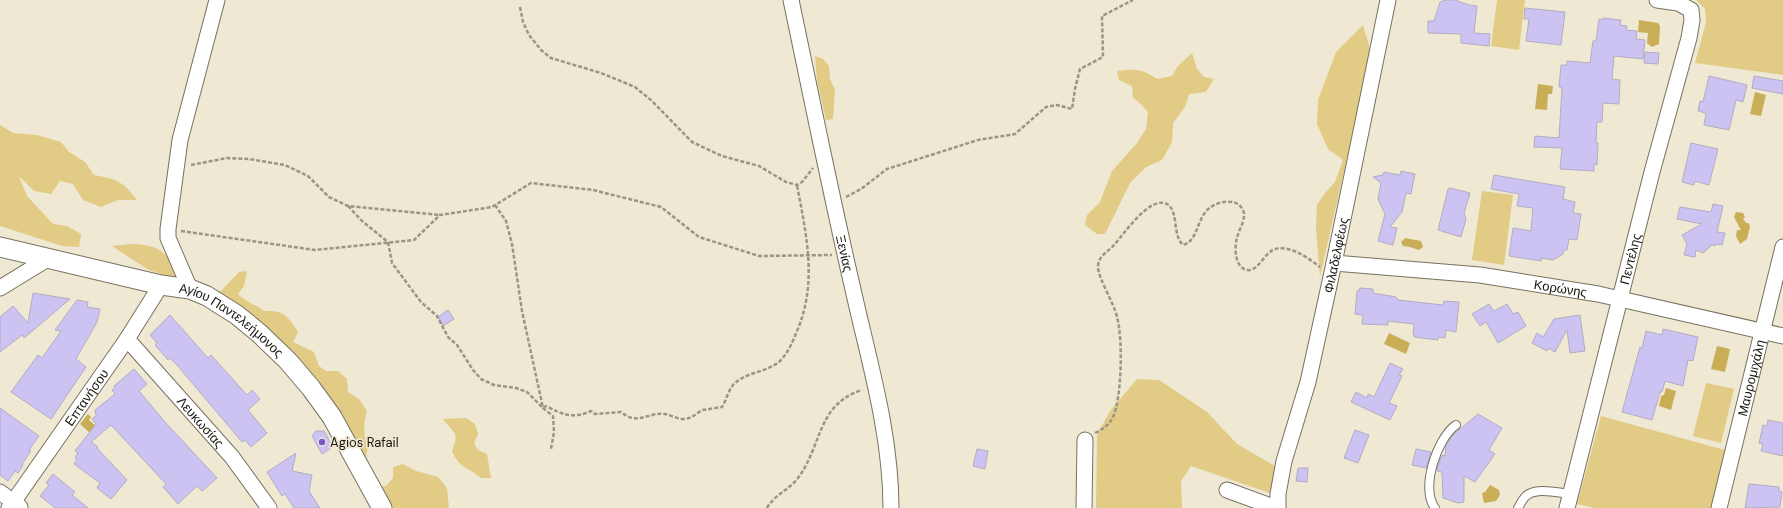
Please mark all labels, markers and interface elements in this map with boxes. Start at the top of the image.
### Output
street label: Φιλαδελφέως [1320,216,1352,295]
street label: Πεντέλης [1616,231,1645,287]
street label: Ξενίας [832,233,857,274]
street label: Κορώνης [1533,276,1588,301]
street label: Αγίου Παντελεήμονος [178,280,287,361]
street label: Μαυρομιχάλη [1734,338,1769,418]
street label: Επτανήσου [61,366,112,429]
street label: Λευκωσίας [173,393,228,451]
place label: Agios Rafail [330,434,399,451]
marker: Agios Rafail [317,437,327,447]

